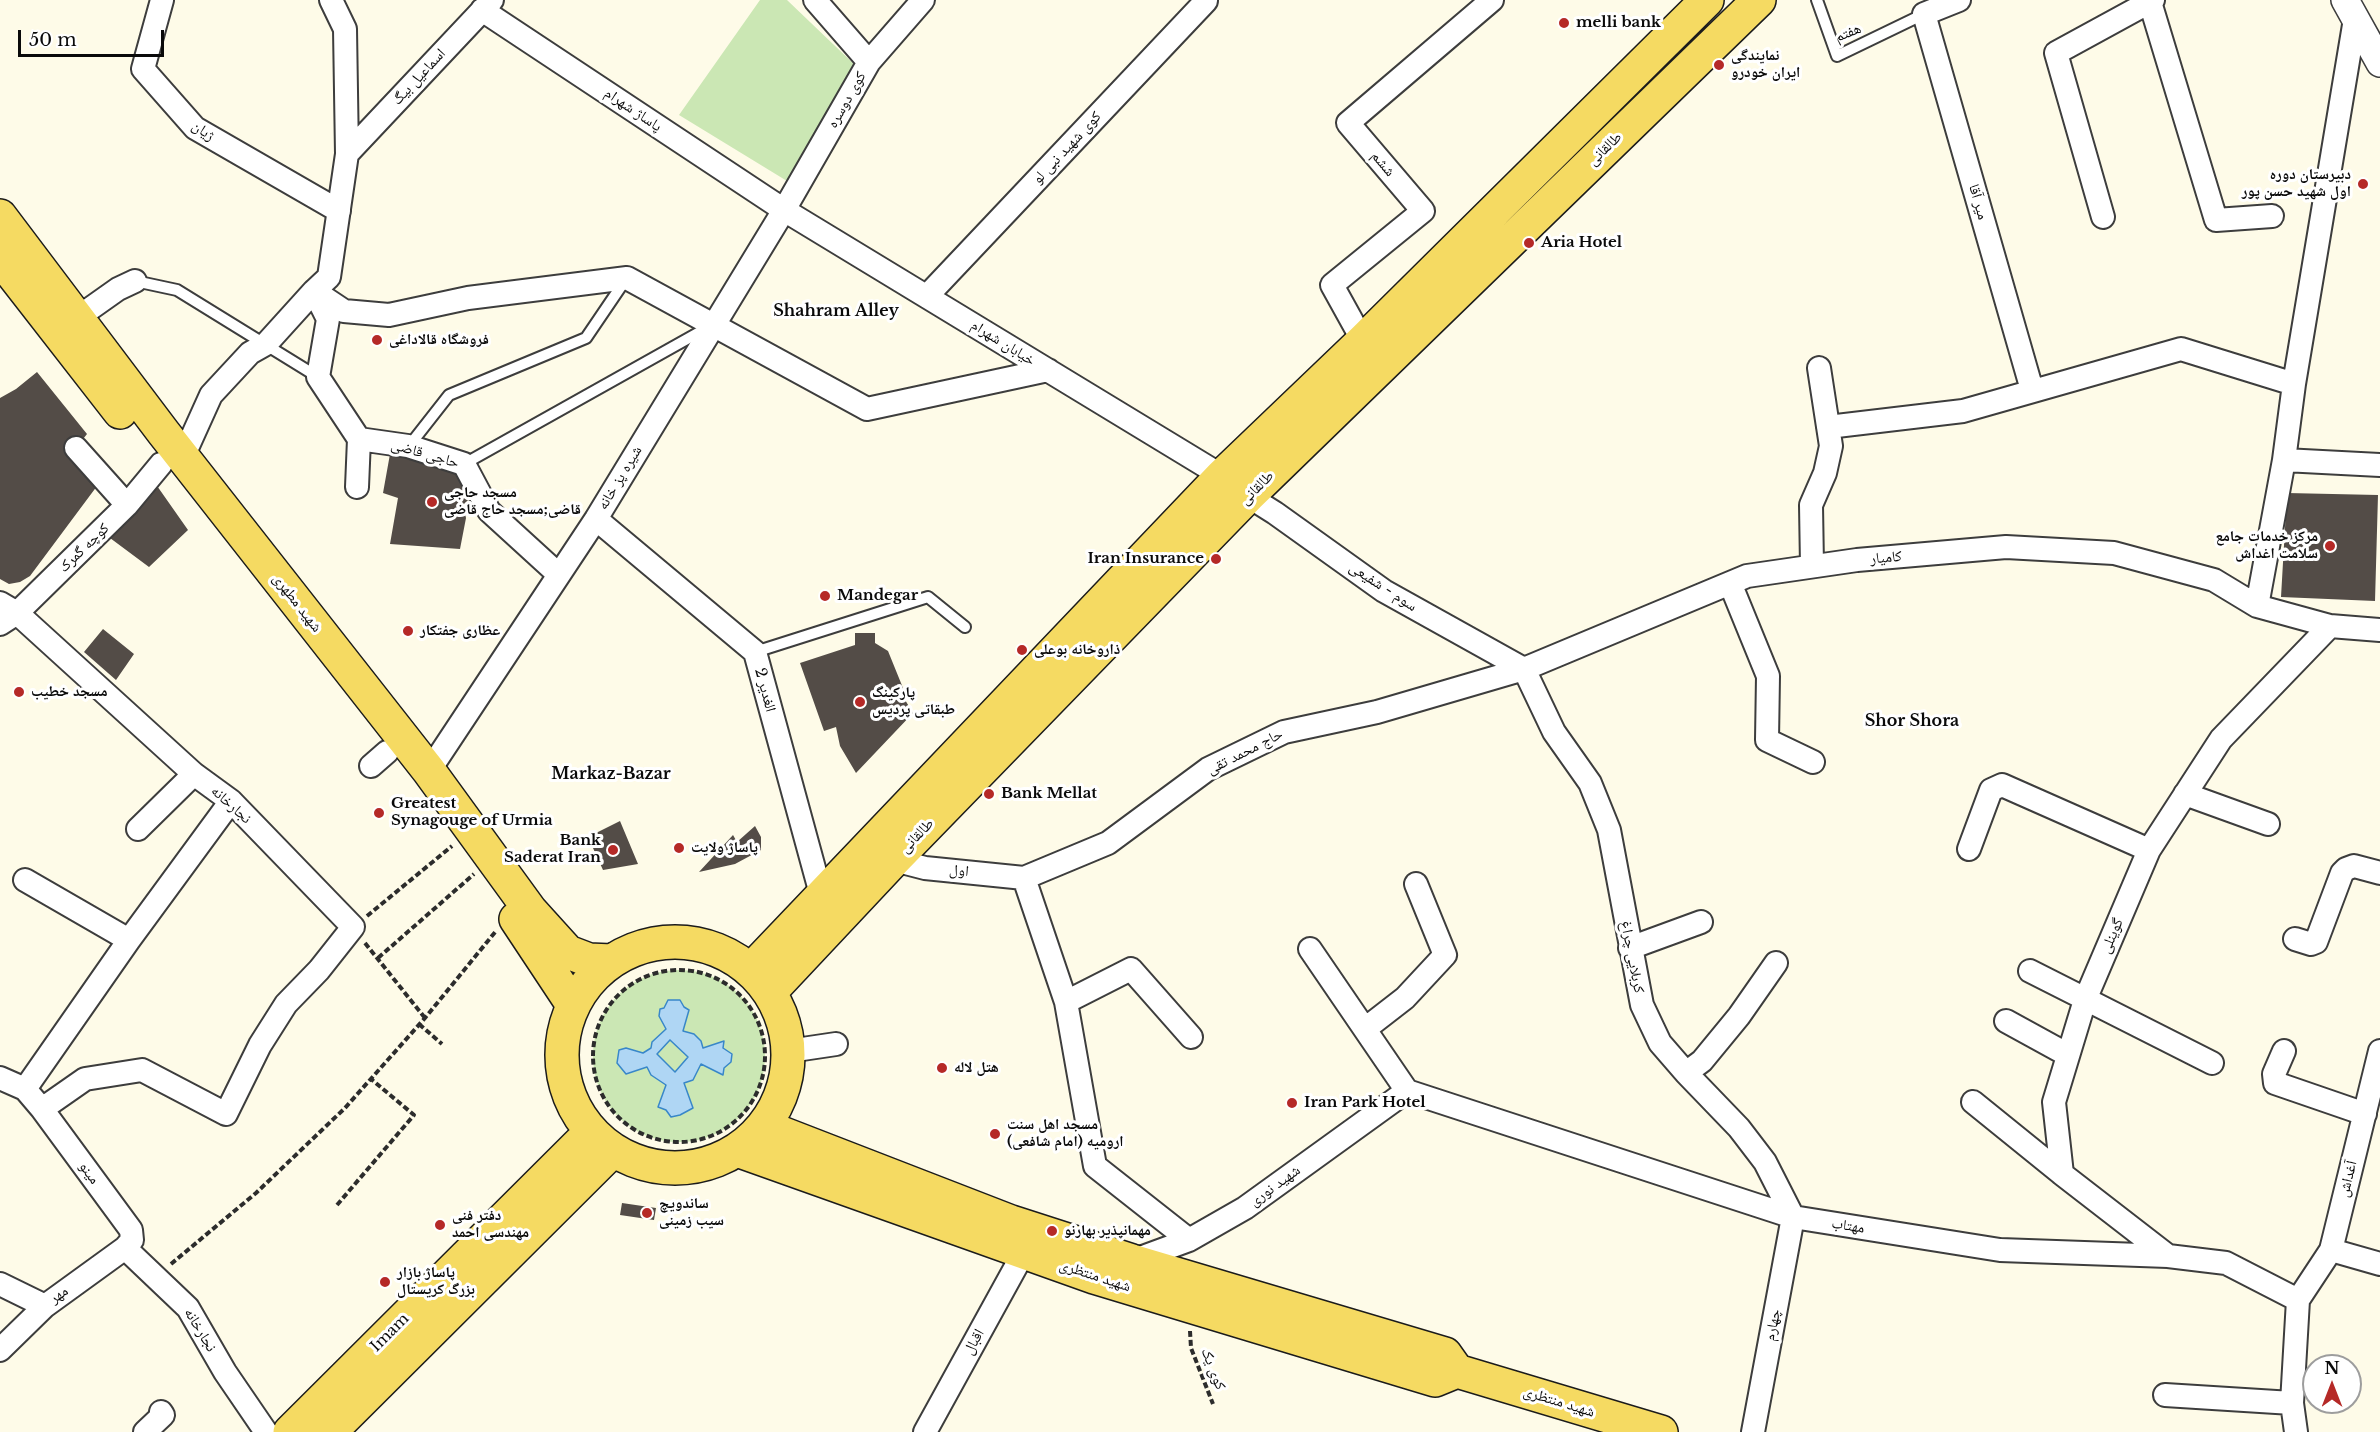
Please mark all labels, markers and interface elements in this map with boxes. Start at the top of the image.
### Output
place label: melli bank [1576,14,1661,32]
marker: melli bank [1557,16,1571,30]
scale bar [21,18,166,56]
street label: هفتم [1832,20,1864,46]
text: 50 m [29,29,77,51]
street label: اسماعیل بیگ [388,45,450,109]
place label: نمایندگی ایران خودرو [1731,47,1800,82]
marker: نمایندگی ایران خودرو [1712,58,1726,72]
street label: کوی دوسره [824,69,870,131]
street label: پاساژ شهرام [601,84,665,136]
street label: کوی شهید نبی لو [1029,108,1105,188]
street label: ژیان [188,117,218,145]
street label: طالقانی [1584,128,1626,170]
street label: ششم [1367,148,1399,180]
place label: دبیرستان دوره اول شهید حسن پور [2242,166,2351,201]
marker: دبیرستان دوره اول شهید حسن پور [2356,177,2370,191]
street label: میر آقا [1964,182,1992,222]
place label: Aria Hotel [1541,234,1622,252]
marker: Aria Hotel [1522,236,1536,250]
district label: Shahram Alley [773,301,899,321]
street label: خیابان شهرام [968,316,1038,370]
place label: فروشگاه قالاداغی [389,331,489,349]
marker: فروشگاه قالاداغی [370,333,384,347]
street label: حاجی قاضی [389,436,461,472]
street label: شیره پز خانه [594,443,646,513]
street label: طالقانی [1236,467,1278,509]
place label: مسجد حاجی قاضی;مسجد حاج قاضی [444,484,581,519]
marker: مسجد حاجی قاضی;مسجد حاج قاضی [425,495,439,509]
street label: کوچه گمرک [55,520,113,576]
place label: مرکز خدمات جامع سلامت اغداش [2216,528,2318,563]
marker: مرکز خدمات جامع سلامت اغداش [2323,539,2337,553]
street label: کامیار [1869,548,1903,568]
place label: Iran Insurance [1087,550,1204,568]
marker: Iran Insurance [1209,552,1223,566]
street label: سوم - شفیعی [1346,558,1420,616]
street label: شهید مطهری [268,570,326,636]
place label: Mandegar [837,587,918,605]
marker: Mandegar [818,589,832,603]
place label: عظاری جفتکار [420,622,500,640]
marker: عظاری جفتکار [401,624,415,638]
place label: ذاروخانه بوعلی [1034,641,1120,659]
marker: ذاروخانه بوعلی [1015,643,1029,657]
street label: 2 الغدیر [751,666,779,714]
place label: مسجد خطیب [31,683,108,701]
place label: پارکینگ طبقاتی پردیس [872,684,955,719]
marker: مسجد خطیب [12,685,26,699]
marker: پارکینگ طبقاتی پردیس [853,695,867,709]
district label: Shor Shora [1865,711,1959,731]
street label: حاج محمد تقی [1204,725,1286,779]
district label: Markaz-Bazar [551,764,671,784]
street label: نجارخانه [207,782,255,828]
place label: Bank Mellat [1001,785,1097,803]
marker: Bank Mellat [982,787,996,801]
place label: Greatest Synagouge of Urmia [391,795,553,830]
marker: Greatest Synagouge of Urmia [372,806,386,820]
street label: طالقانی [896,815,938,857]
place label: Bank Saderat Iran [504,832,601,867]
place label: پاساژ ولایت [691,839,758,857]
marker: پاساژ ولایت [672,841,686,855]
marker: Bank Saderat Iran [606,843,620,857]
street label: اول [948,861,970,881]
street label: گوینلی [2097,916,2127,956]
street label: کربلایی چراغ [1616,919,1648,995]
place label: هتل لاله [954,1059,999,1077]
marker: هتل لاله [935,1061,949,1075]
place label: Iran Park Hotel [1304,1094,1426,1112]
marker: Iran Park Hotel [1285,1096,1299,1110]
place label: مسجد اهل سنت ارومیه (امام شافعی) [1007,1116,1124,1151]
marker: مسجد اهل سنت ارومیه (امام شافعی) [988,1127,1002,1141]
street label: مینو [75,1158,103,1188]
street label: آغداش [2335,1159,2361,1199]
street label: شهید نوری [1246,1161,1304,1211]
place label: ساندویچ سیب زمینی [659,1195,724,1230]
marker: ساندویچ سیب زمینی [640,1206,654,1220]
place label: دفتر فنی مهندسی احمد [452,1207,529,1242]
street label: مهتاب [1830,1215,1866,1237]
marker: دفتر فنی مهندسی احمد [433,1218,447,1232]
place label: مهمانپذیر بهارنو [1064,1222,1151,1240]
marker: مهمانپذیر بهارنو [1045,1224,1059,1238]
street label: شهید منتظری [1057,1256,1133,1296]
place label: پاساژ بازار بزرگ کریستال [397,1264,475,1299]
marker: پاساژ بازار بزرگ کریستال [378,1275,392,1289]
street label: مهر [46,1282,72,1308]
street label: نجارخانه [180,1305,220,1355]
street label: چهارم [1761,1307,1785,1343]
street label: Imam [367,1310,413,1356]
street label: اقبال [960,1326,988,1358]
street label: کوی یک [1197,1345,1229,1393]
north arrow [2302,1354,2362,1414]
text: N [2324,1358,2340,1378]
street label: شهید منتظری [1521,1383,1597,1421]

